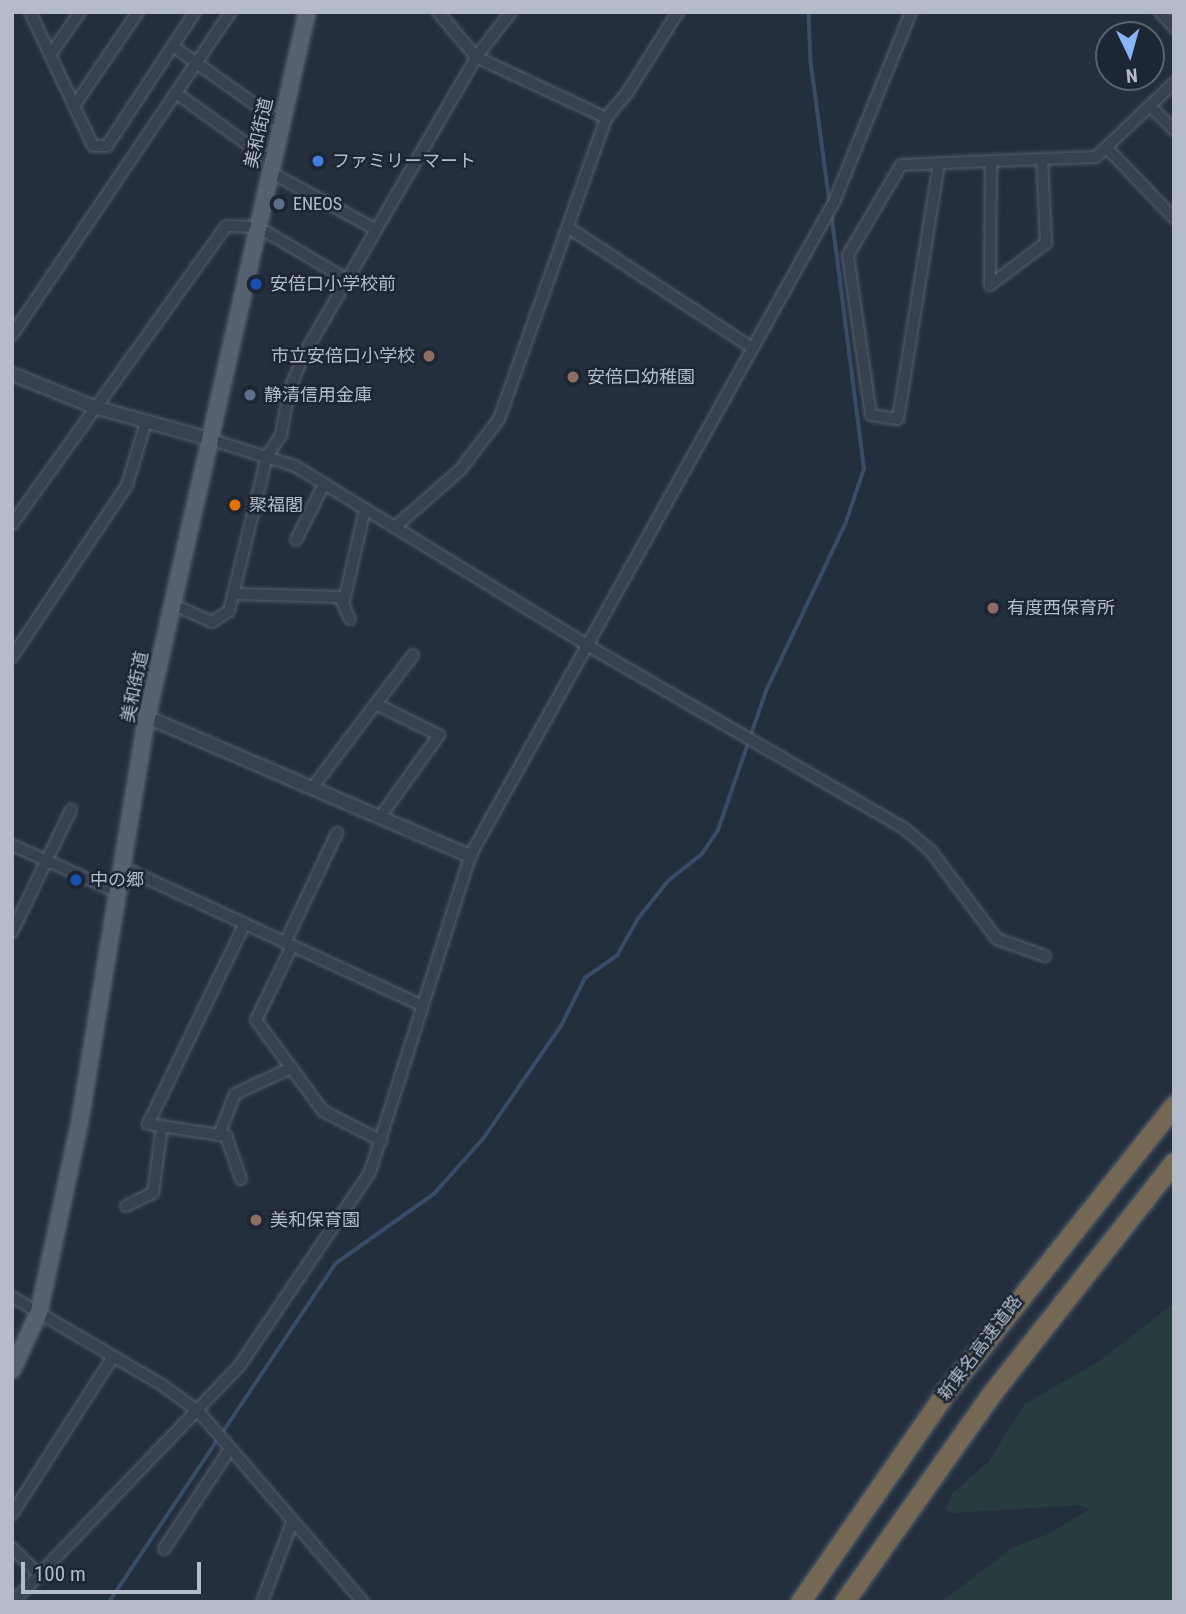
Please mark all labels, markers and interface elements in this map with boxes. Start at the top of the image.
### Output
north arrow [1095,21,1165,91]
text: N [1125,63,1139,87]
street label: 美和街道 [240,95,278,171]
place label: ファミリーマート [332,150,476,172]
marker: ファミリーマート [310,153,326,169]
place label: ENEOS [293,193,342,215]
marker: ENEOS [271,196,287,212]
place label: 安倍口小学校前 [270,273,396,295]
marker: 安倍口小学校前 [248,276,264,292]
place label: 市立安倍口小学校 [271,345,415,367]
marker: 市立安倍口小学校 [421,348,437,364]
place label: 安倍口幼稚園 [587,366,695,388]
marker: 安倍口幼稚園 [565,369,581,385]
place label: 静清信用金庫 [264,384,372,406]
marker: 静清信用金庫 [242,387,258,403]
place label: 聚福閣 [249,494,303,516]
marker: 聚福閣 [227,497,243,513]
place label: 有度西保育所 [1007,597,1115,619]
marker: 有度西保育所 [985,600,1001,616]
street label: 美和街道 [117,650,153,724]
place label: 中の郷 [90,869,144,891]
marker: 中の郷 [68,872,84,888]
place label: 美和保育園 [270,1209,360,1231]
marker: 美和保育園 [248,1212,264,1228]
street label: 新東名高速道路 [933,1291,1027,1405]
scale bar [24,1548,205,1592]
text: 100 m [34,1562,86,1586]

